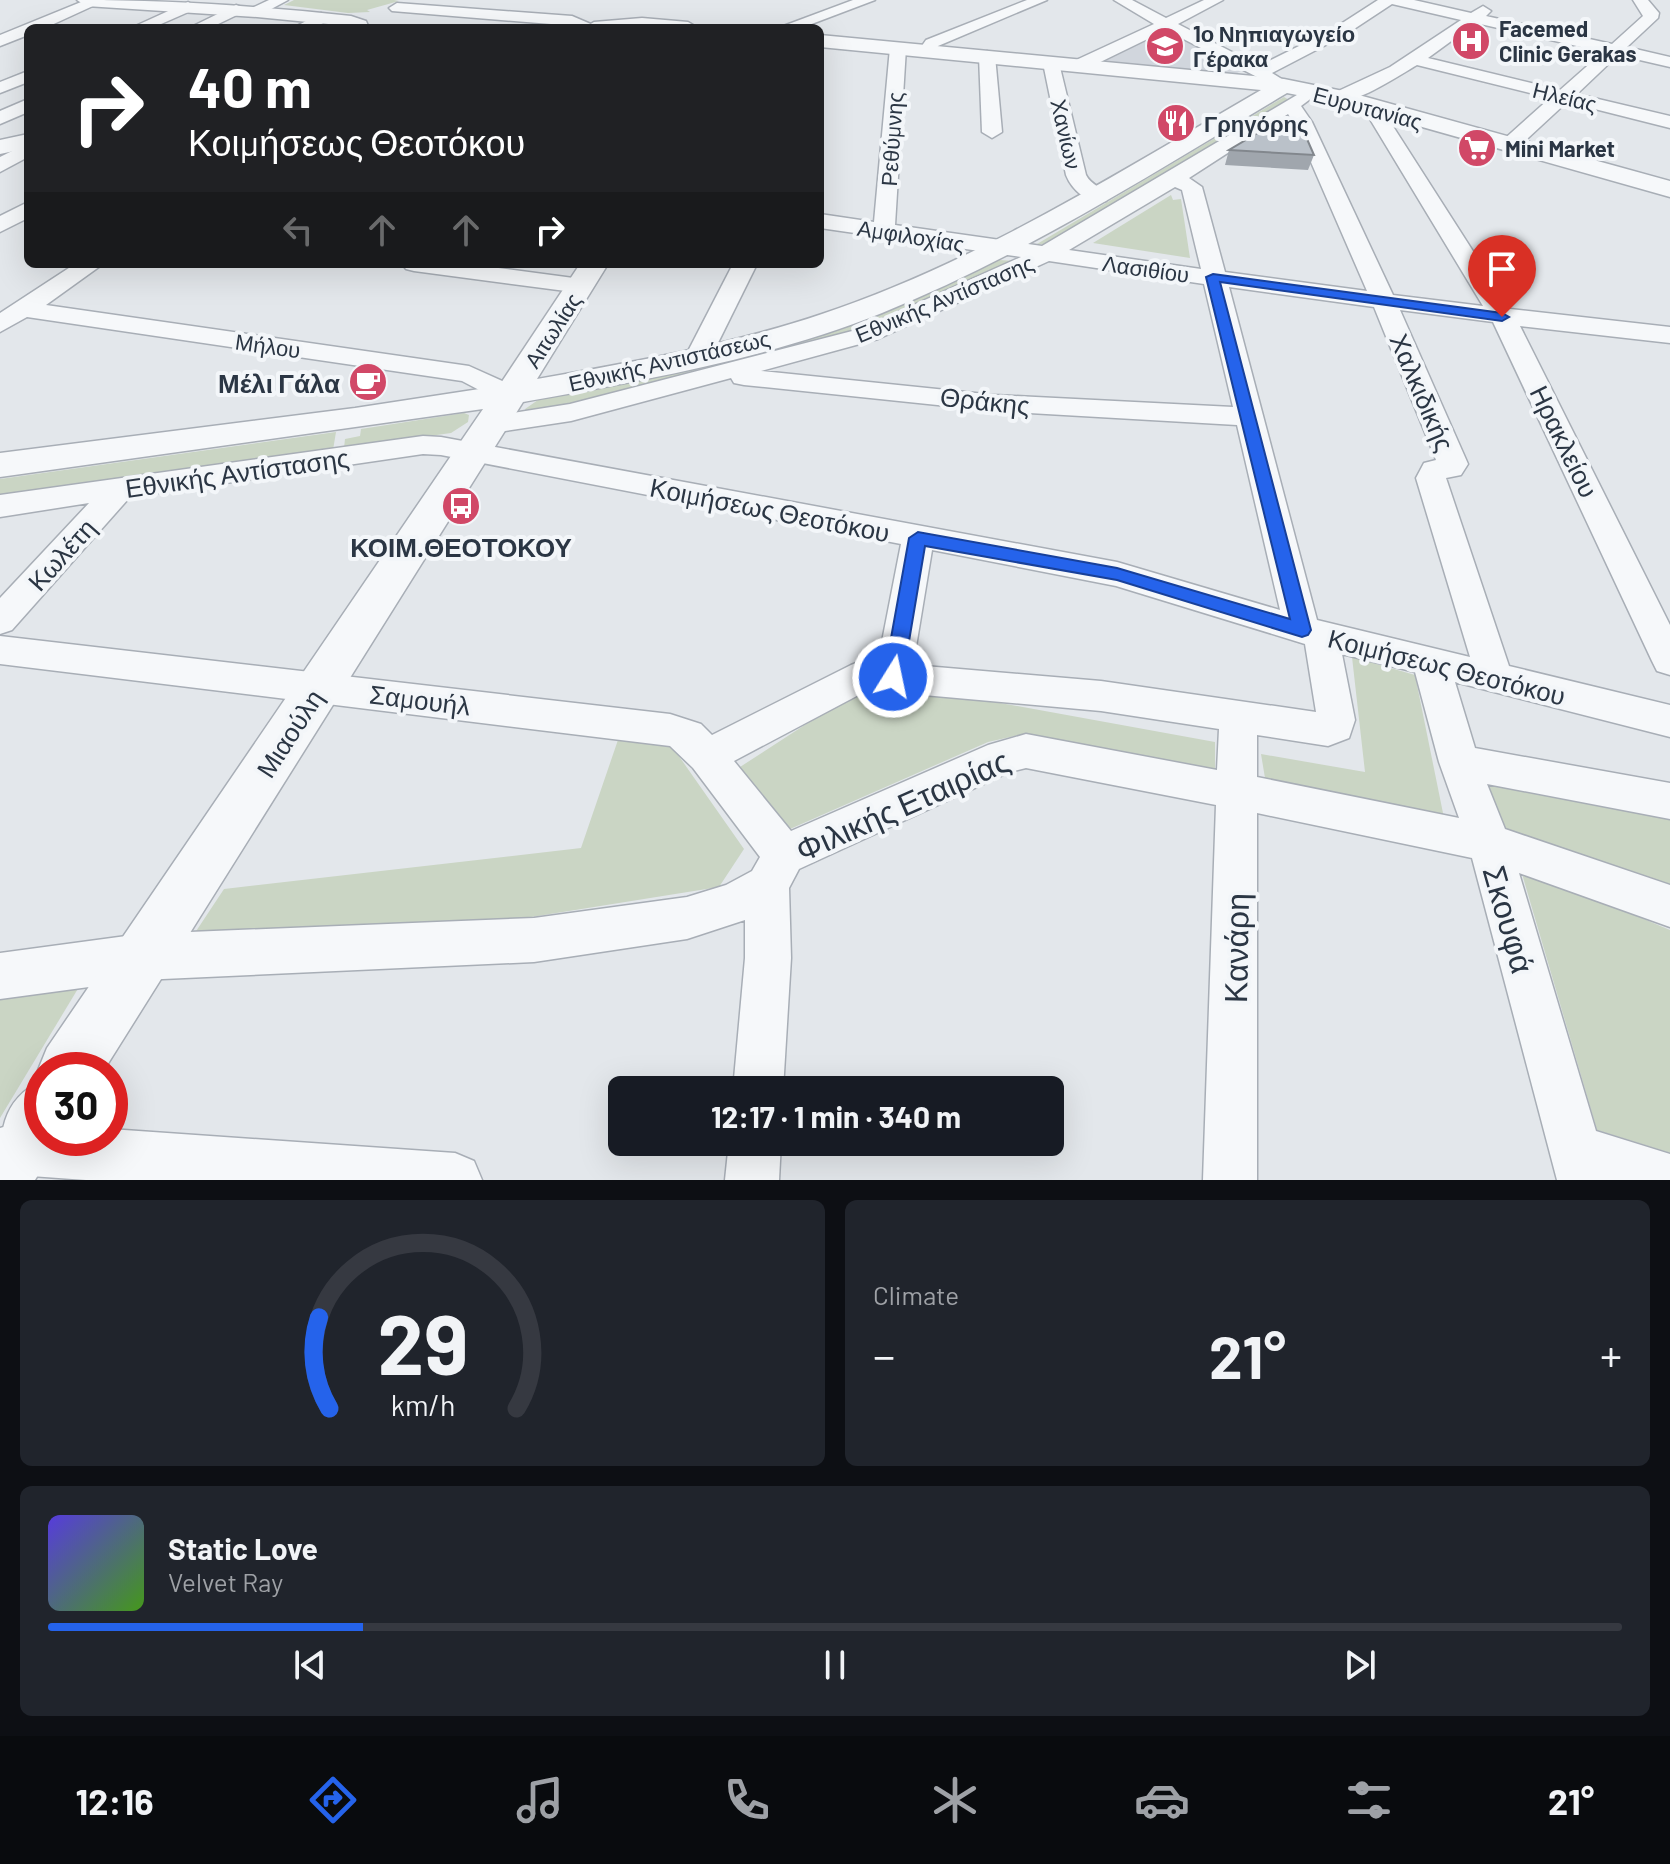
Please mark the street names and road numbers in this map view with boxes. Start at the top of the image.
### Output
street label: Ηλείας [1530,76,1600,116]
street label: Ευρυτανίας [1310,80,1425,135]
street label: Ρεθύμνης [875,91,908,187]
street label: Χανίων [1046,96,1088,172]
street label: Αμφιλοχίας [856,214,966,257]
street label: Εθνικής Αντίστασης [851,249,1037,348]
street label: Λασιθίου [1101,249,1191,287]
street label: Αιτωλίας [518,288,586,372]
street label: Εθνικής Αντιστάσεως [566,324,772,397]
street label: Μήλου [234,328,302,363]
street label: Χαλκιδικής [1384,329,1462,455]
street label: Θράκης [939,380,1031,420]
street label: Ηρακλείου [1525,380,1605,502]
street label: Εθνικής Αντίστασης [123,441,351,503]
street label: Κοιμήσεως Θεοτόκου [647,471,893,547]
street label: Κωλέτη [21,512,101,596]
street label: Κοιμήσεως Θεοτόκου [1325,621,1569,711]
street label: Σαμουήλ [368,677,472,721]
street label: Μιαούλη [249,683,329,783]
street label: Φιλικής Εταιρίας [789,740,1015,869]
street label: Σκουφά [1476,861,1543,977]
street label: Κανάρη [1215,893,1256,1003]

